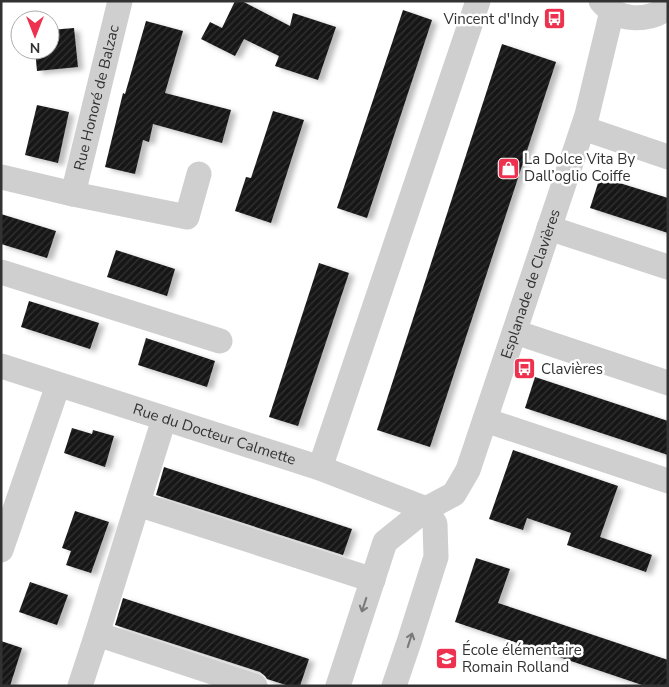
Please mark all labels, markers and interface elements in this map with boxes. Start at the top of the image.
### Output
bus stop icon: Vincent d'Indy [543,7,567,31]
place label: Vincent d'Indy [442,9,539,29]
north arrow [10,10,60,60]
street label: Rue Honoré de Balzac [69,23,124,173]
text: N [30,38,40,57]
place label: La Dolce Vita By Dall’oglio Coiffe [524,149,635,186]
shop icon: La Dolce Vita By Dall’oglio Coiffe [496,156,520,180]
street label: Esplanade de Clavières [496,206,565,361]
bus stop icon: Clavières [513,357,537,381]
place label: Clavières [541,359,603,379]
street label: Rue du Docteur Calmette [130,399,298,470]
one-way arrow [359,597,369,613]
one-way arrow [405,632,415,648]
place label: École élémentaire Romain Rolland [462,640,582,677]
school or university icon: École élémentaire Romain Rolland [434,647,458,671]

